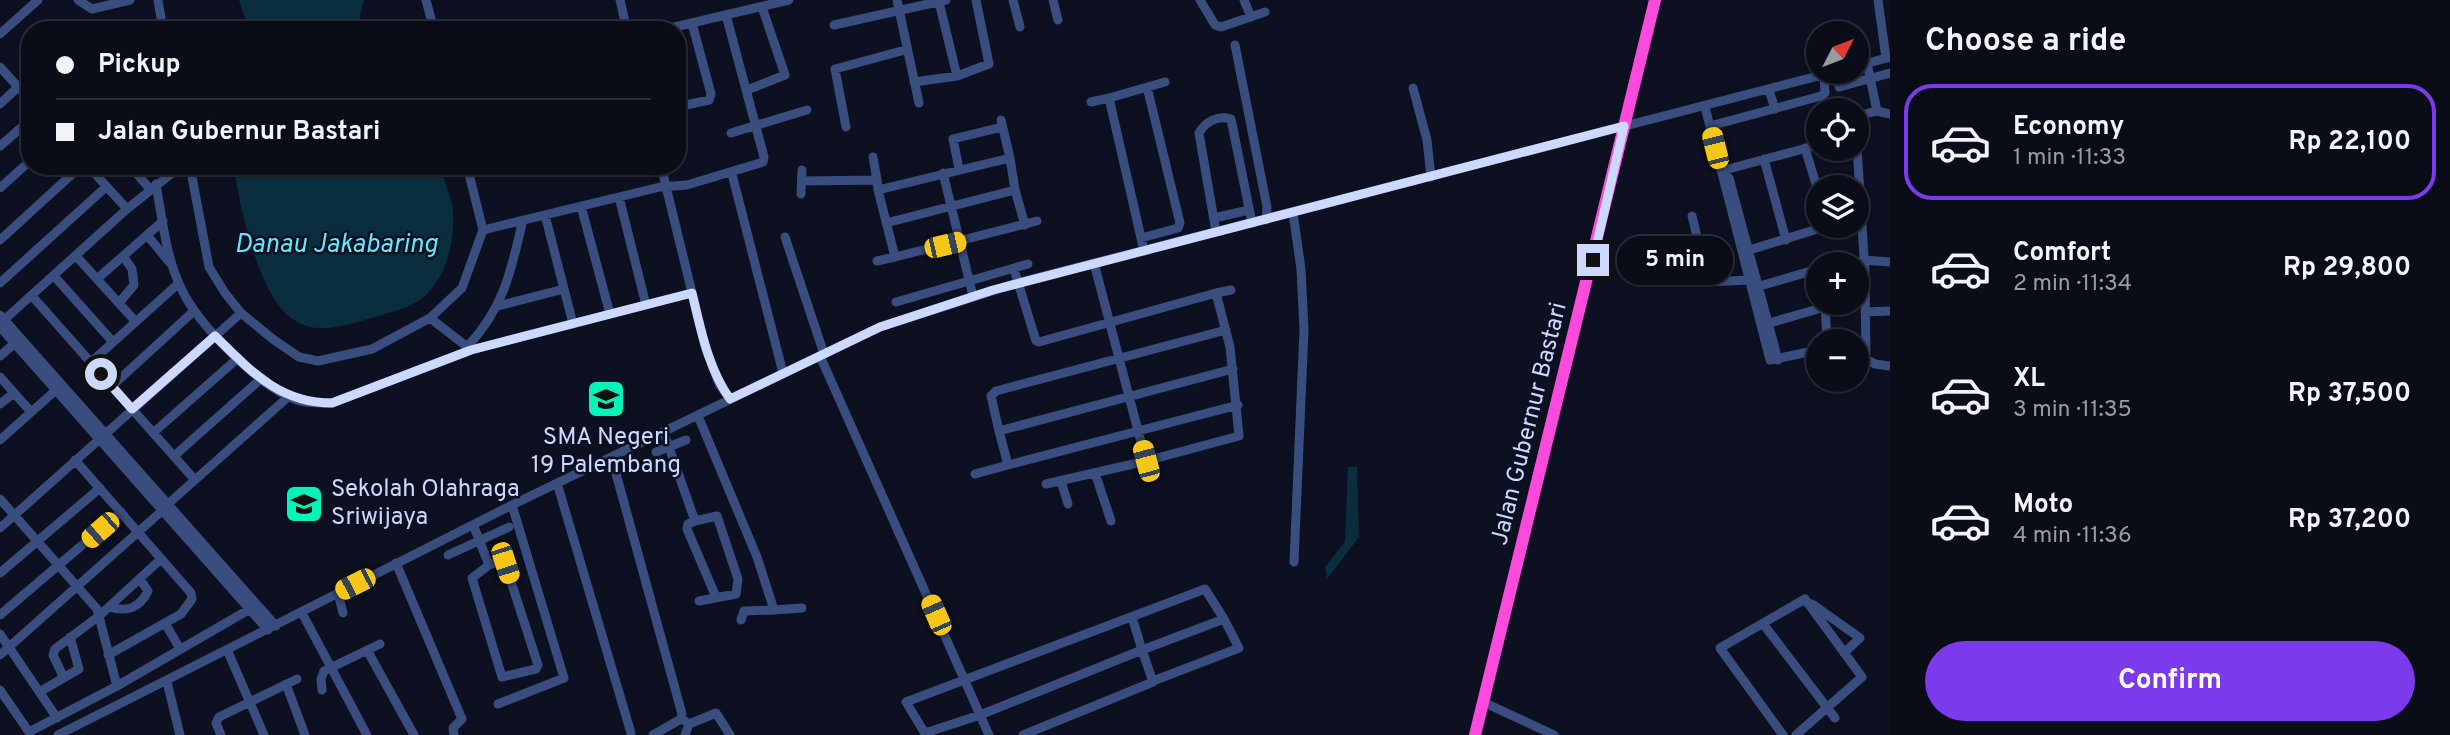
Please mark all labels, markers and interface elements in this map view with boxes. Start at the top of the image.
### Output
north arrow [1806,21,1869,84]
map controls [1806,21,1869,392]
text: Choose a ride [1925,22,2126,62]
text: Pickup [98,49,181,82]
button: locate [1806,98,1869,161]
icon: car [1929,111,1992,174]
text: Economy [2013,111,2124,144]
text: Jalan Gubernur Bastari [98,116,380,149]
car [1700,125,1731,171]
text: Rp 22,100 [2289,126,2411,159]
text: 1 min · 11:33 [2013,144,2126,173]
button: layers [1806,175,1869,238]
water label: Danau Jakabaring [234,229,438,262]
car [923,230,968,260]
callout: 5 min [1618,236,1733,284]
icon: car [1929,237,1992,300]
text: Comfort [2013,237,2111,270]
route end [1577,244,1609,276]
text: 5 min [1645,246,1705,275]
button: + [1806,252,1869,315]
text: Rp 29,800 [2283,252,2411,285]
text: 2 min · 11:34 [2013,270,2132,299]
street label: Jalan Gubernur Bastari [1485,299,1575,549]
button: − [1806,329,1869,392]
route start [85,358,117,390]
icon: car [1929,363,1992,426]
text: XL [2013,363,2045,396]
school or university icon: SMA Negeri 19 Palembang [585,378,627,420]
text: Rp 37,500 [2288,378,2411,411]
text: 3 min · 11:35 [2013,396,2132,425]
place label: SMA Negeri 19 Palembang [531,423,681,481]
car [1131,438,1162,484]
place label: Sekolah Olahraga Sriwijaya [331,475,520,533]
school or university icon: Sekolah Olahraga Sriwijaya [283,483,325,525]
icon: car [1929,489,1992,552]
text: Moto [2013,489,2073,522]
text: Rp 37,200 [2288,504,2411,537]
car [78,508,123,552]
text: 4 min · 11:36 [2013,522,2132,551]
car [489,540,522,586]
car [332,565,379,603]
car [918,592,955,638]
button: Confirm [1925,641,2415,721]

